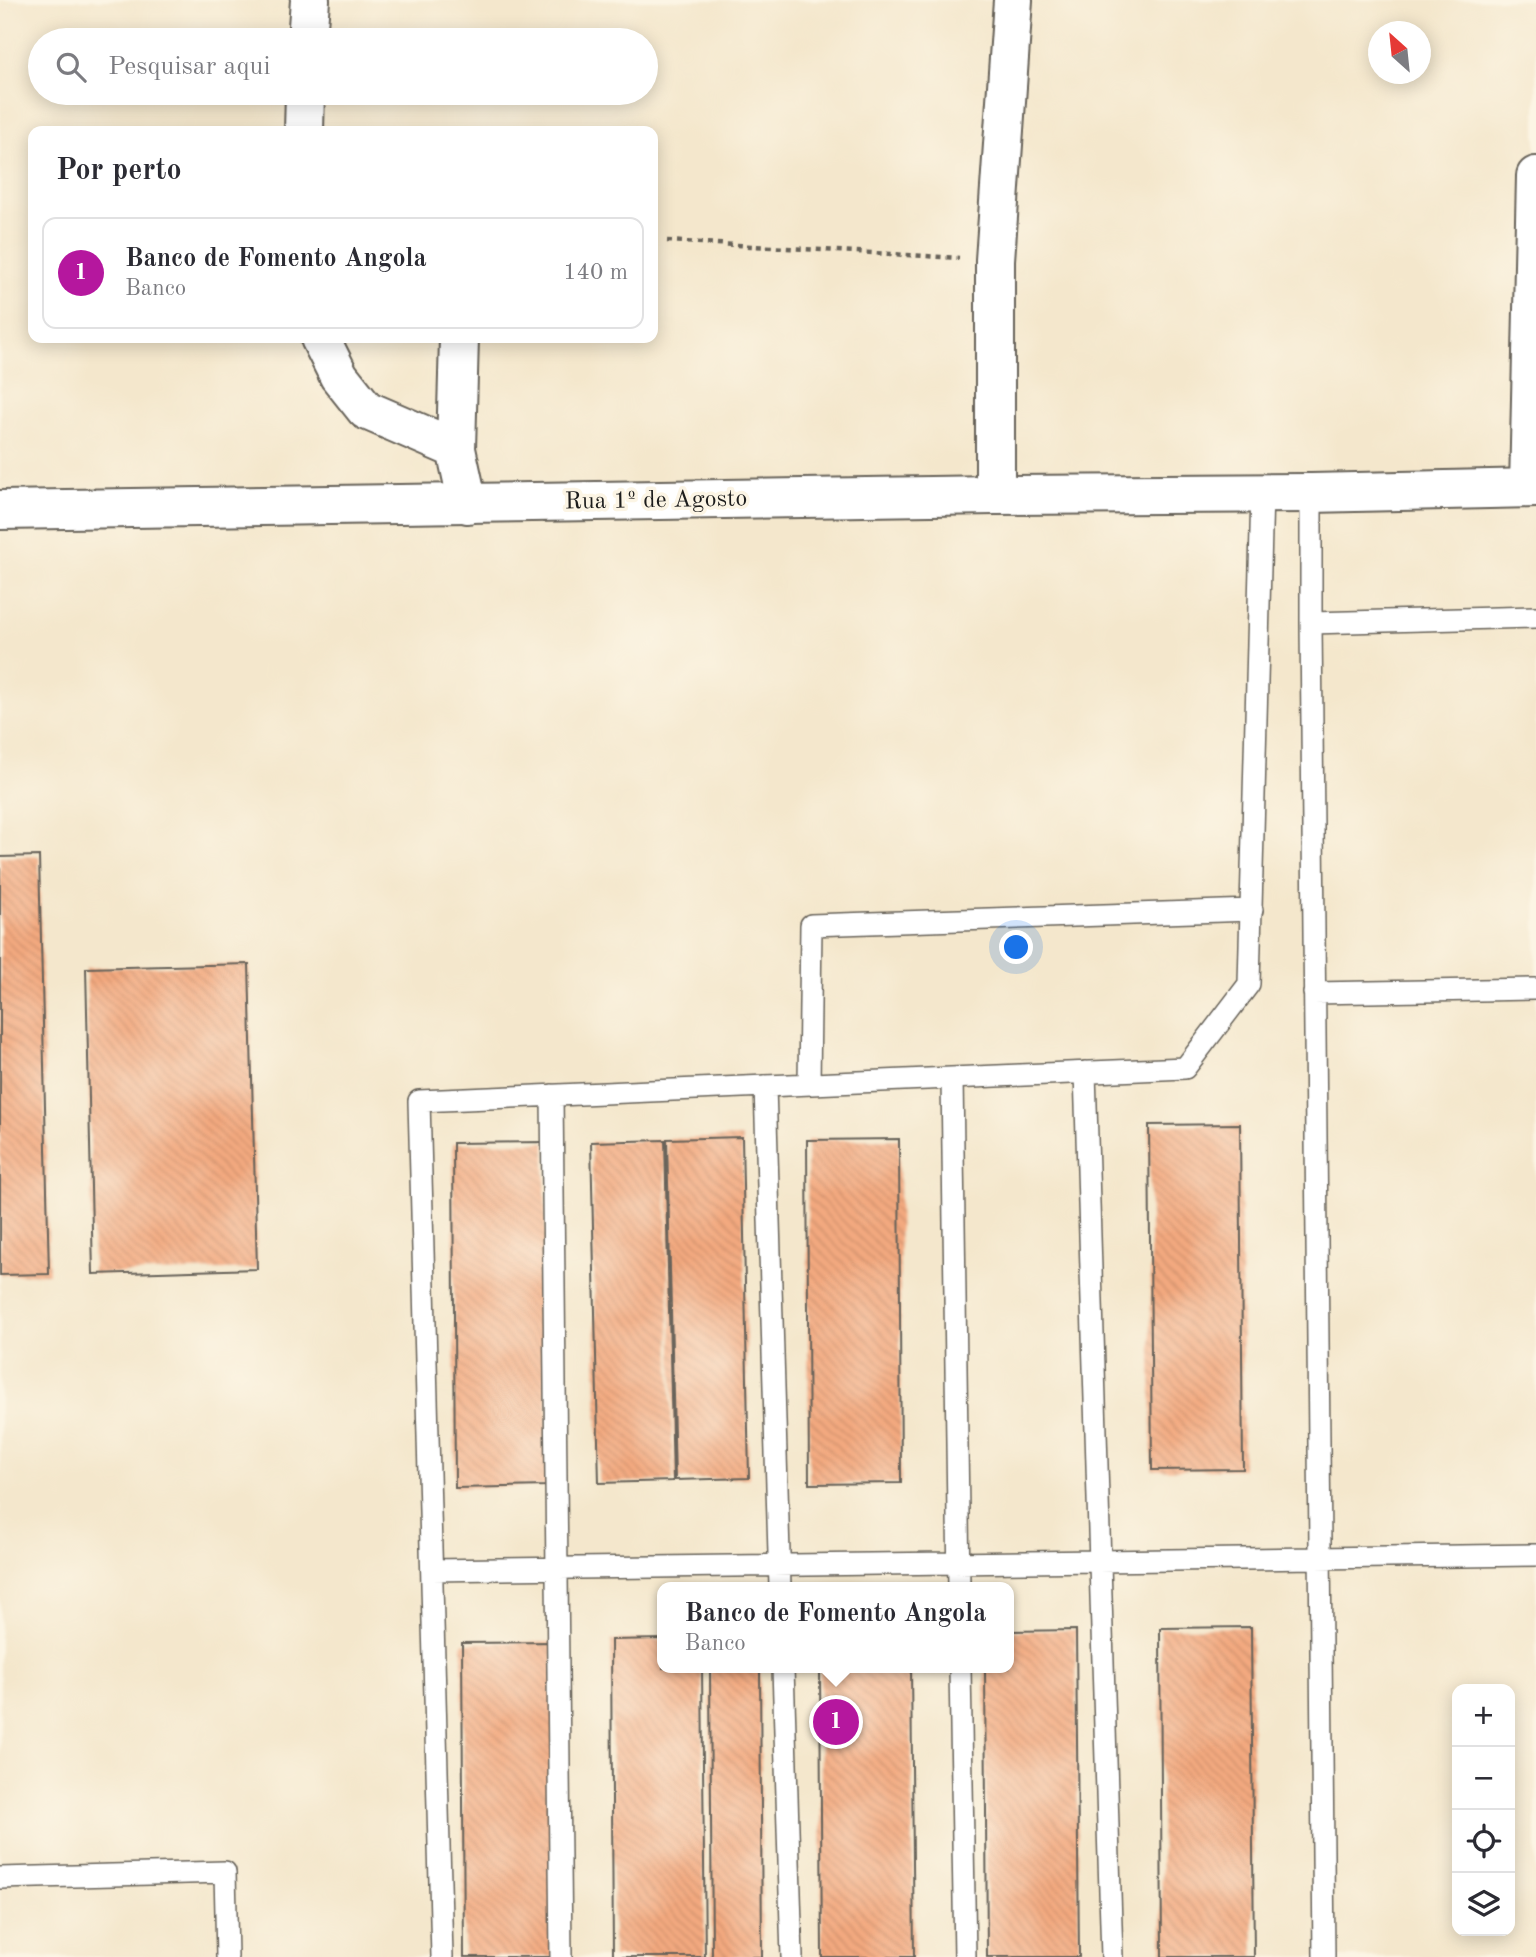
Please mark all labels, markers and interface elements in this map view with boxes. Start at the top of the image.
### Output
north arrow [1368,21,1431,84]
search box [28,28,658,105]
icon: search [52,48,90,86]
text: Pesquisar aqui [108,54,270,80]
text: Por perto [56,156,182,186]
text: Banco de Fomento Angola [125,246,427,272]
text: 1 [74,261,88,284]
text: 140 m [563,261,628,284]
text: Banco [125,277,186,300]
street label: Rua 1º de Agosto [565,487,747,515]
your location [999,930,1033,964]
popup [657,1582,1014,1673]
text: Banco de Fomento Angola [685,1601,986,1627]
text: Banco [685,1632,746,1655]
map controls [1452,1684,1515,1936]
button: + [1452,1684,1515,1747]
pin: 1 [813,1696,859,1748]
button: − [1452,1747,1515,1810]
button: locate [1452,1810,1515,1873]
button: layers [1452,1873,1515,1936]

